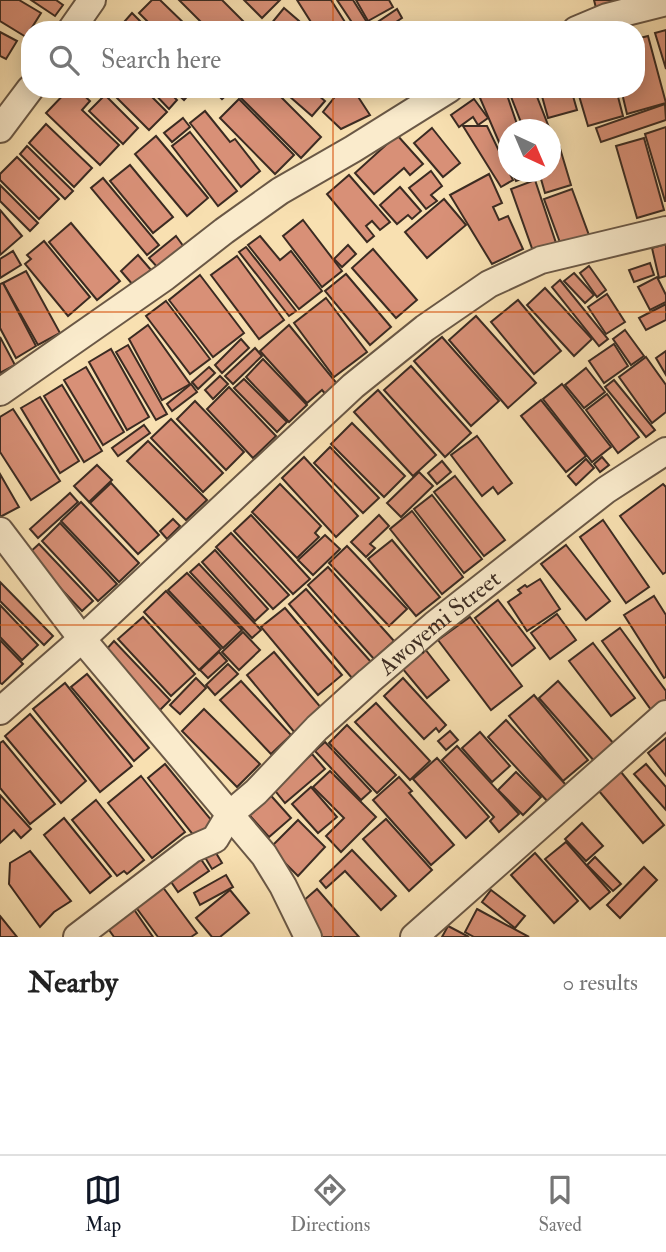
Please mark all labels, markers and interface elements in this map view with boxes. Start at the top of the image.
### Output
search box [21,21,645,98]
icon: search [45,41,83,79]
text: Search here [101,44,221,76]
north arrow [498,119,561,182]
street label: Awoyemi Street [371,564,507,683]
text: Nearby [28,964,118,1001]
text: 0 results [562,968,638,997]
tab: Map [84,1171,122,1237]
tab: Directions [290,1171,370,1237]
tab: Saved [538,1171,582,1237]

